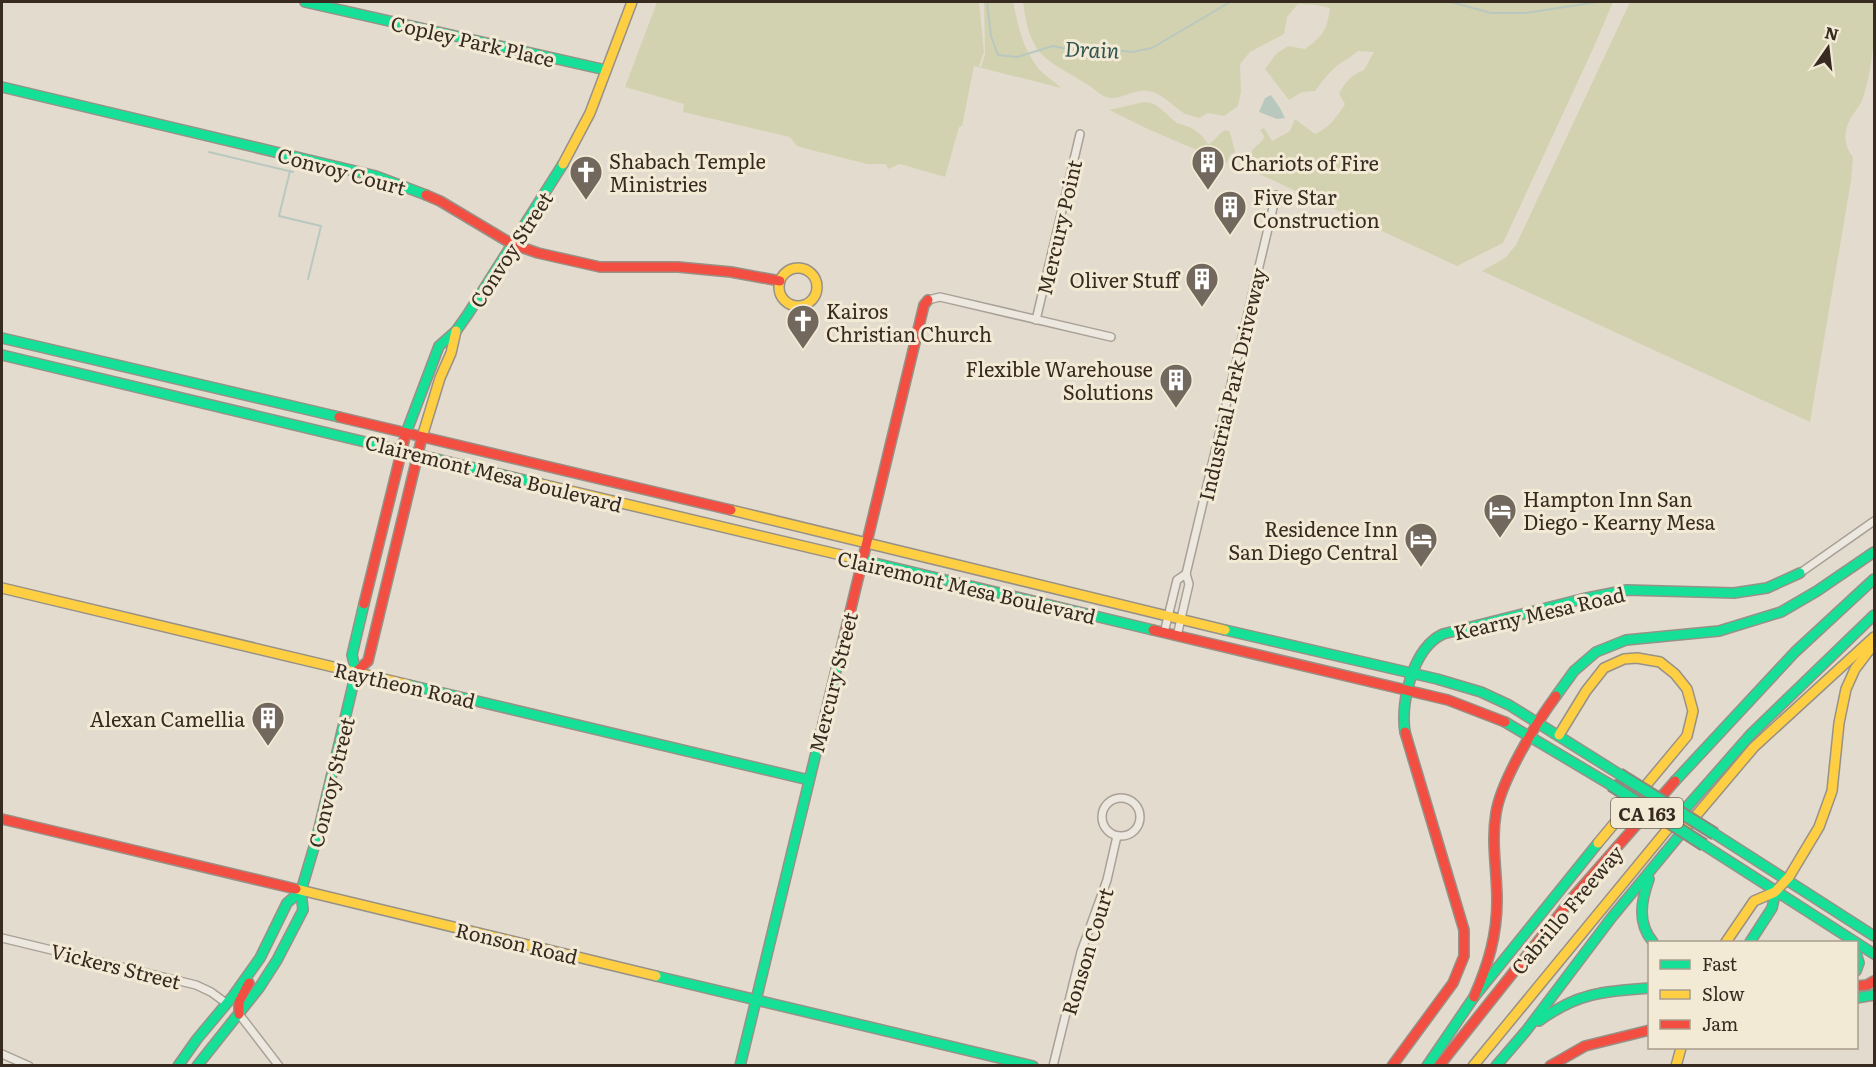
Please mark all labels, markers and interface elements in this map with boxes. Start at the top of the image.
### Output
street label: Copley Park Place [388,7,558,73]
north arrow [1798,18,1858,78]
text: N [1822,19,1841,46]
water label: Drain [1064,32,1120,64]
street label: Convoy Court [274,138,410,202]
building icon: Chariots of Fire [1190,144,1226,191]
place label: Shabach Temple Ministries [609,145,766,198]
place label: Chariots of Fire [1231,147,1379,177]
church icon: Shabach Temple Ministries [568,154,604,201]
street label: Mercury Point [1028,156,1088,298]
place label: Five Star Construction [1253,181,1380,234]
street label: Convoy Street [461,185,559,313]
building icon: Five Star Construction [1212,189,1248,236]
building icon: Oliver Stuff [1184,261,1220,308]
place label: Oliver Stuff [1070,264,1181,294]
street label: Industrial Park Driveway [1190,264,1273,504]
place label: Kairos Christian Church [826,295,992,348]
church icon: Kairos Christian Church [785,303,821,350]
place label: Flexible Warehouse Solutions [966,353,1153,406]
building icon: Flexible Warehouse Solutions [1158,362,1194,409]
street label: Clairemont Mesa Boulevard [362,425,626,519]
place label: Hampton Inn San Diego - Kearny Mesa [1523,483,1715,536]
hotel icon: Hampton Inn San Diego - Kearny Mesa [1482,492,1518,539]
place label: Residence Inn San Diego Central [1228,513,1398,566]
hotel icon: Residence Inn San Diego Central [1403,521,1439,568]
street label: Clairemont Mesa Boulevard [835,542,1099,630]
street label: Kearny Mesa Road [1450,578,1628,646]
street label: Mercury Street [800,609,864,755]
street label: Raytheon Road [331,653,479,715]
building icon: Alexan Camellia [250,700,286,747]
place label: Alexan Camellia [90,703,245,733]
street label: Convoy Street [299,714,361,850]
road number: CA 163 [1611,798,1683,828]
street label: Cabrillo Freeway [1503,837,1629,980]
street label: Ronson Court [1052,883,1120,1019]
street label: Ronson Road [453,913,581,971]
street label: Vickers Street [48,934,184,996]
legend [1648,941,1858,1049]
text: Fast [1702,950,1738,977]
text: Slow [1702,980,1745,1007]
text: Jam [1702,1010,1738,1037]

